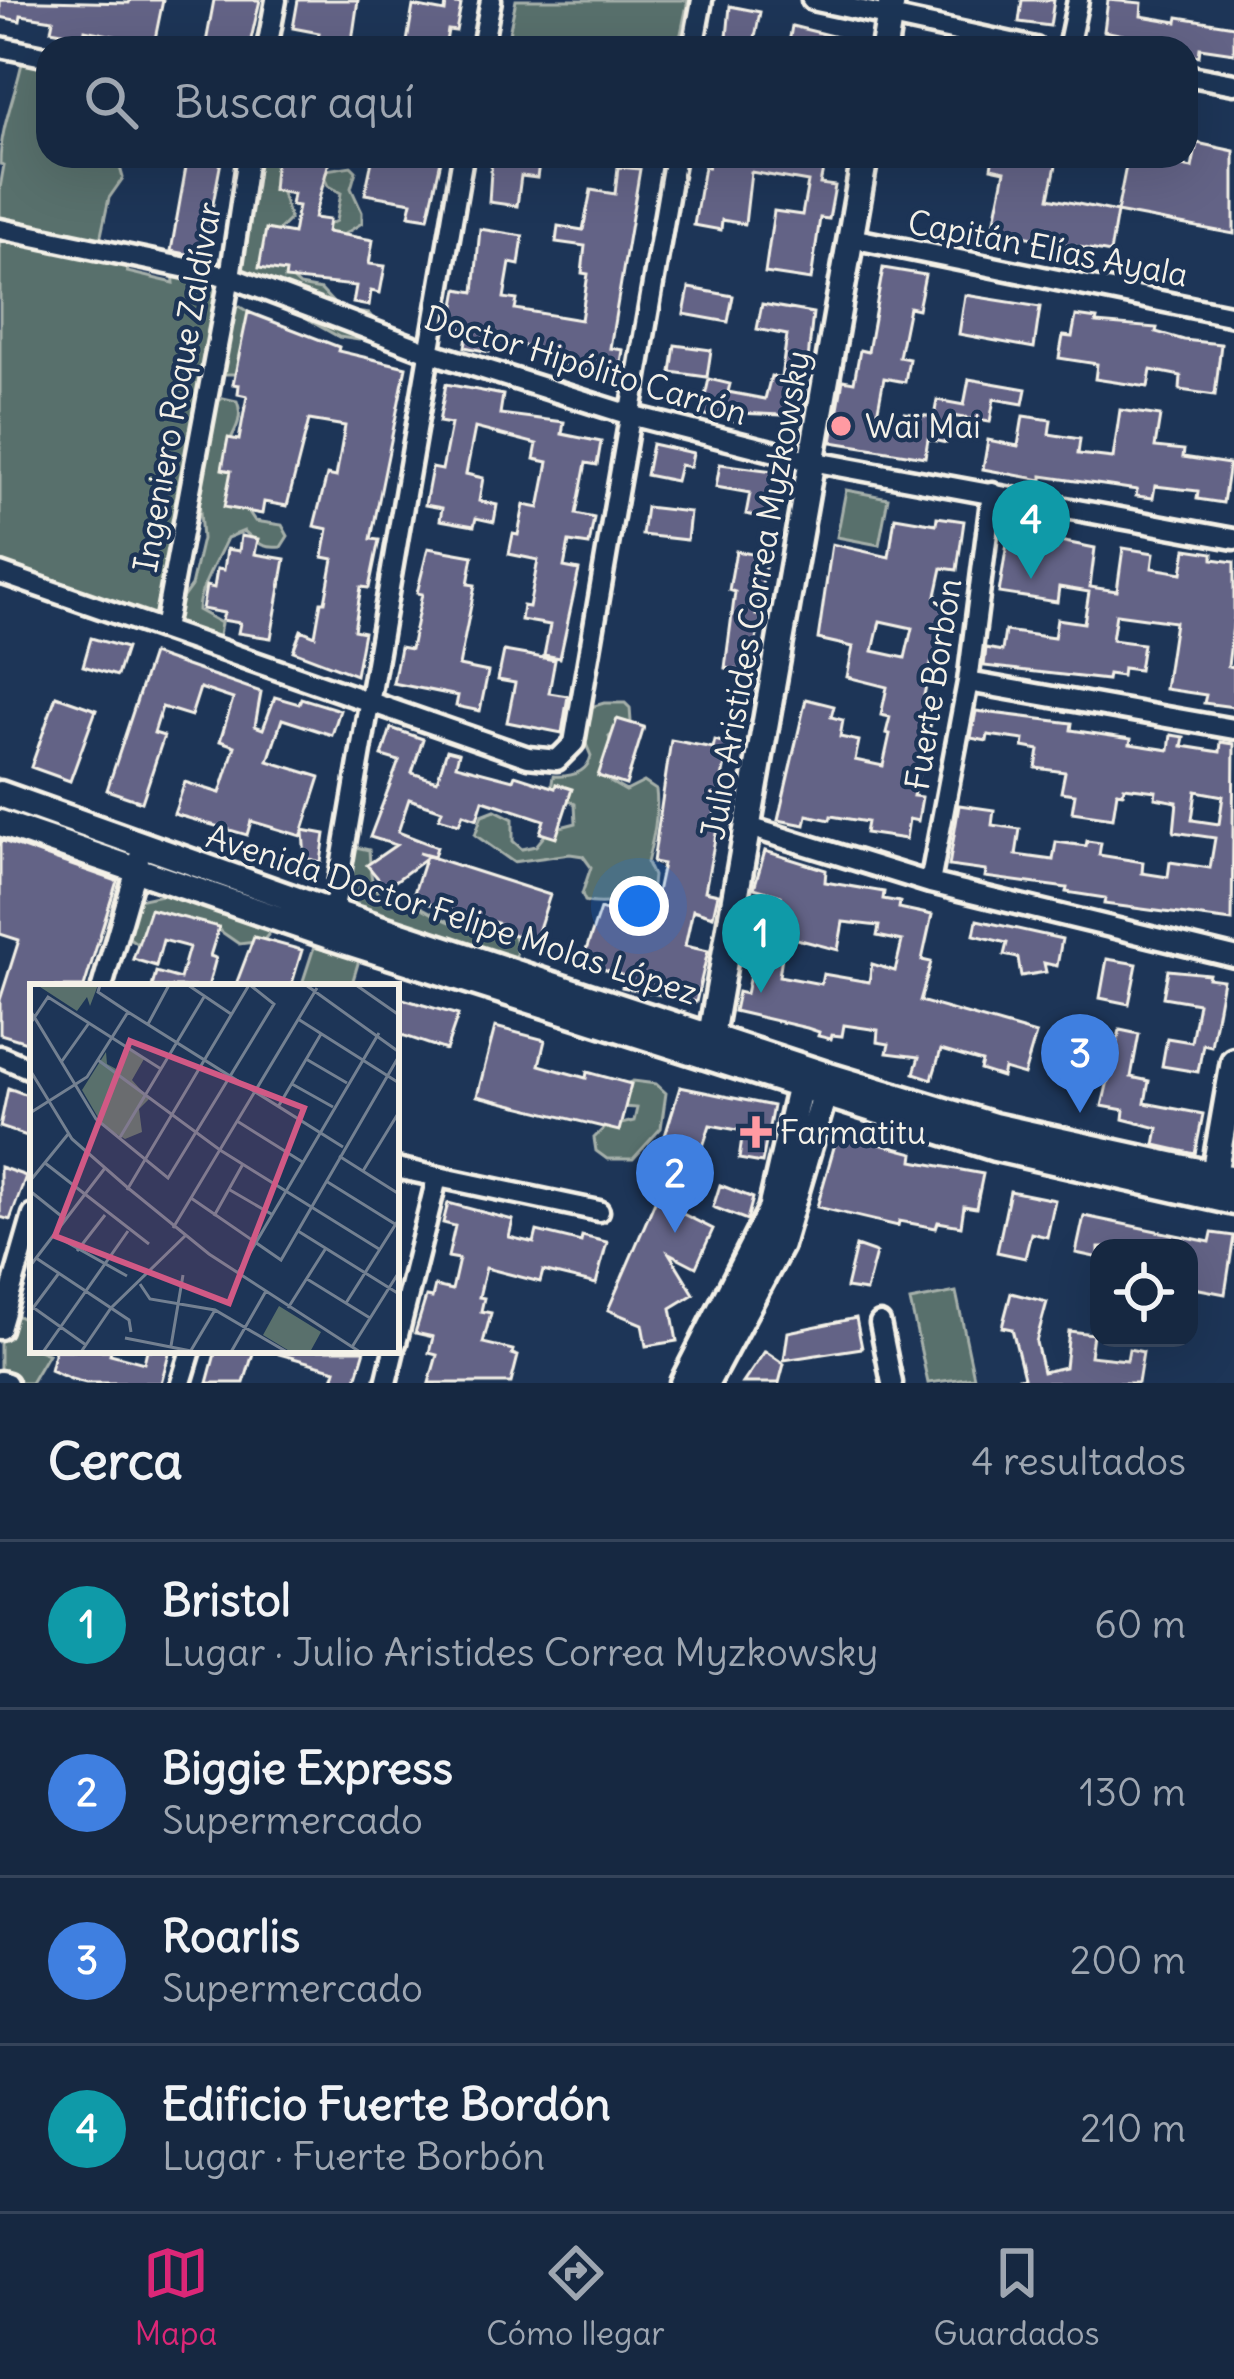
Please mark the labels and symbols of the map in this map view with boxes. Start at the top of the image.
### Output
street label: Ingeniero Roque Zaldívar [124,199,230,575]
street label: Capitán Elías Ayala [904,200,1192,296]
street label: Doctor Hipólito Carrón [420,296,752,434]
street label: Julio Aristides Correa Myzkowsky [691,347,819,843]
place label: Wai Mai [865,405,981,447]
marker: Wai Mai [828,413,854,439]
pin: 4 [992,480,1070,579]
street label: Fuerte Borbón [896,575,970,793]
street label: Avenida Doctor Felipe Molas López [201,815,703,1013]
your location [609,876,669,936]
pin: 1 [722,894,800,993]
inset map [30,984,399,1353]
pin: 3 [1041,1014,1119,1113]
place label: Farmatitu [780,1111,926,1153]
marker: Farmatitu [743,1119,769,1145]
pin: 2 [636,1134,714,1233]

